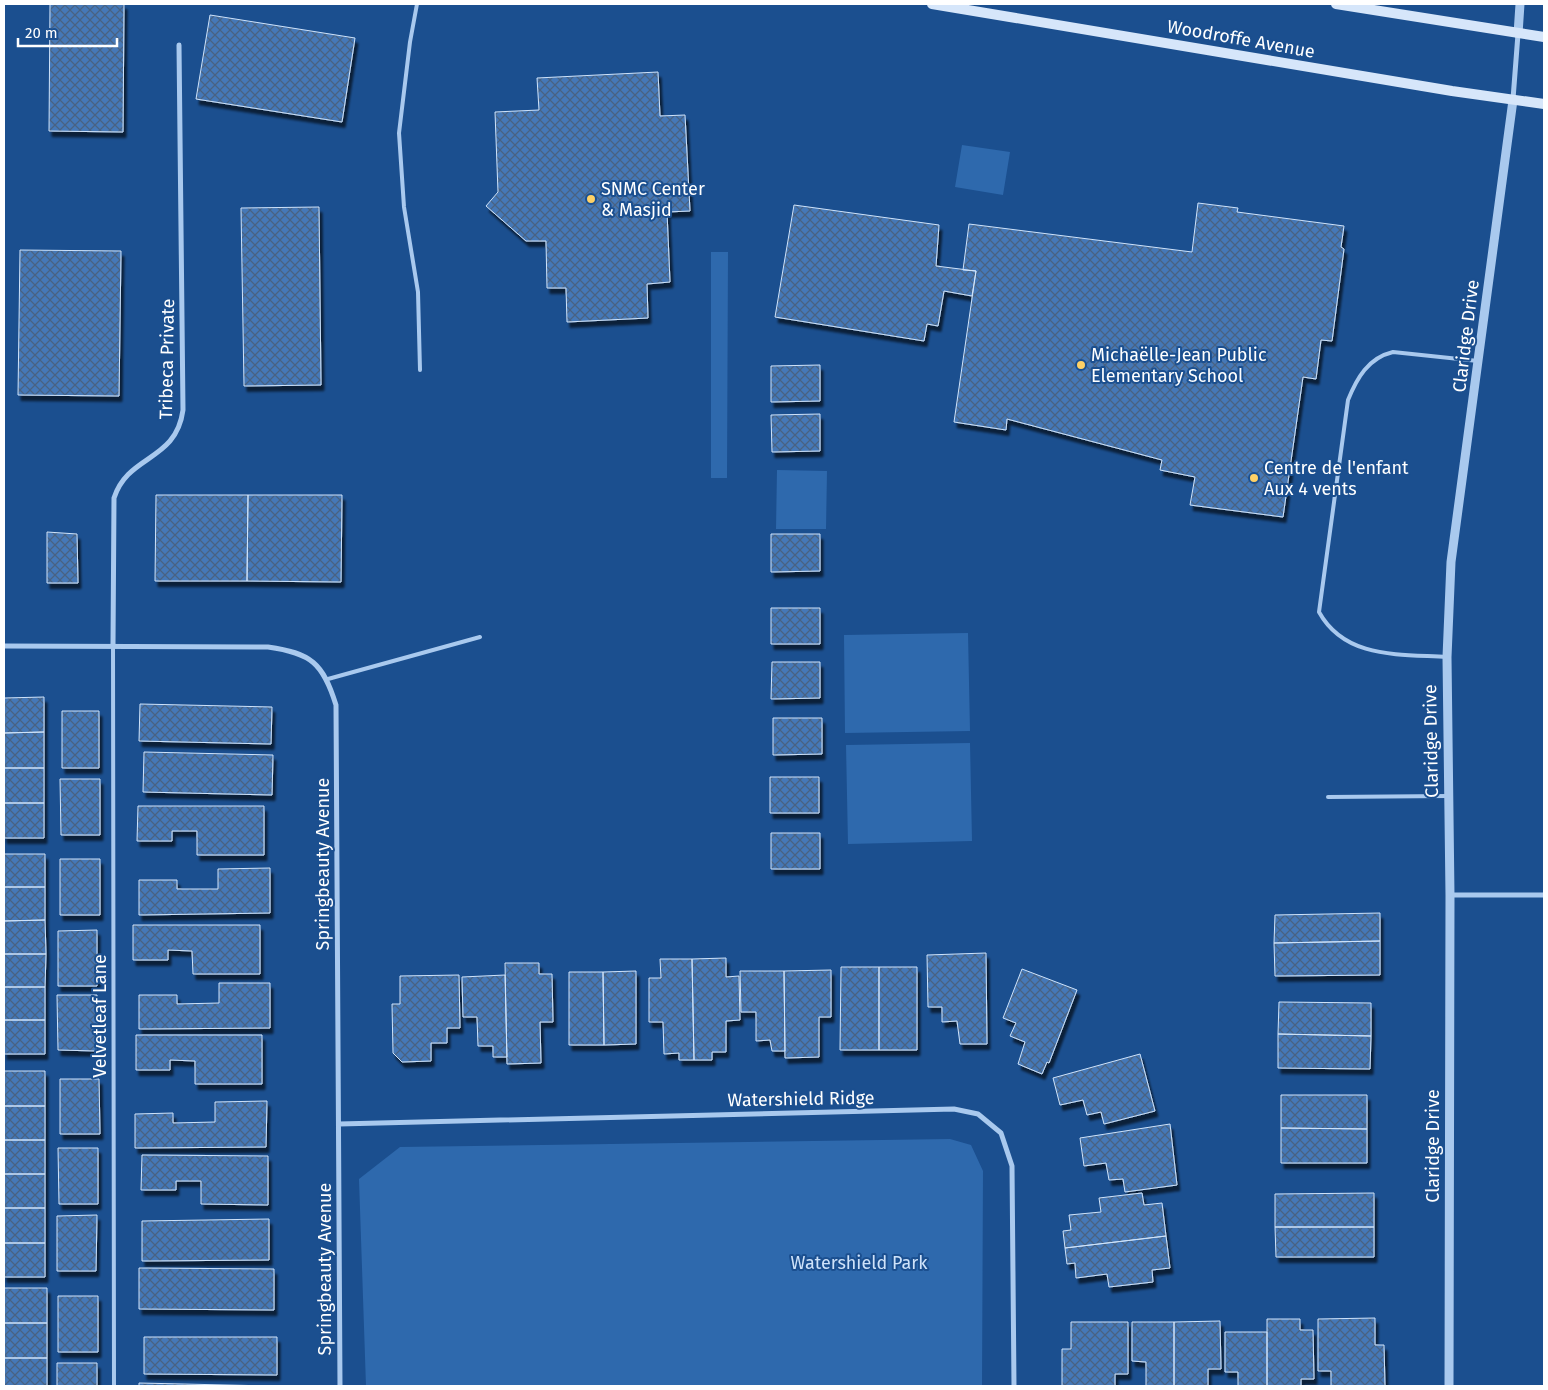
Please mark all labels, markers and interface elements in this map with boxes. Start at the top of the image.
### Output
scale bar [18,15,116,47]
street label: Woodroffe Avenue [1165,15,1317,63]
text: 20 m [25,24,58,42]
place label: SNMC Center & Masjid [601,178,705,221]
marker: SNMC Center & Masjid [585,193,597,205]
street label: Claridge Drive [1448,278,1484,394]
street label: Tribeca Private [155,298,179,420]
place label: Michaëlle-Jean Public Elementary School [1091,344,1267,387]
marker: Michaëlle-Jean Public Elementary School [1075,359,1087,371]
place label: Centre de l'enfant Aux 4 vents [1264,457,1409,500]
marker: Centre de l'enfant Aux 4 vents [1248,472,1260,484]
street label: Claridge Drive [1419,684,1443,798]
street label: Springbeauty Avenue [312,778,334,950]
street label: Velvetleaf Lane [89,954,111,1078]
street label: Watershield Ridge [727,1087,875,1111]
street label: Claridge Drive [1422,1089,1444,1203]
street label: Springbeauty Avenue [314,1183,336,1355]
park label: Watershield Park [791,1252,928,1274]

